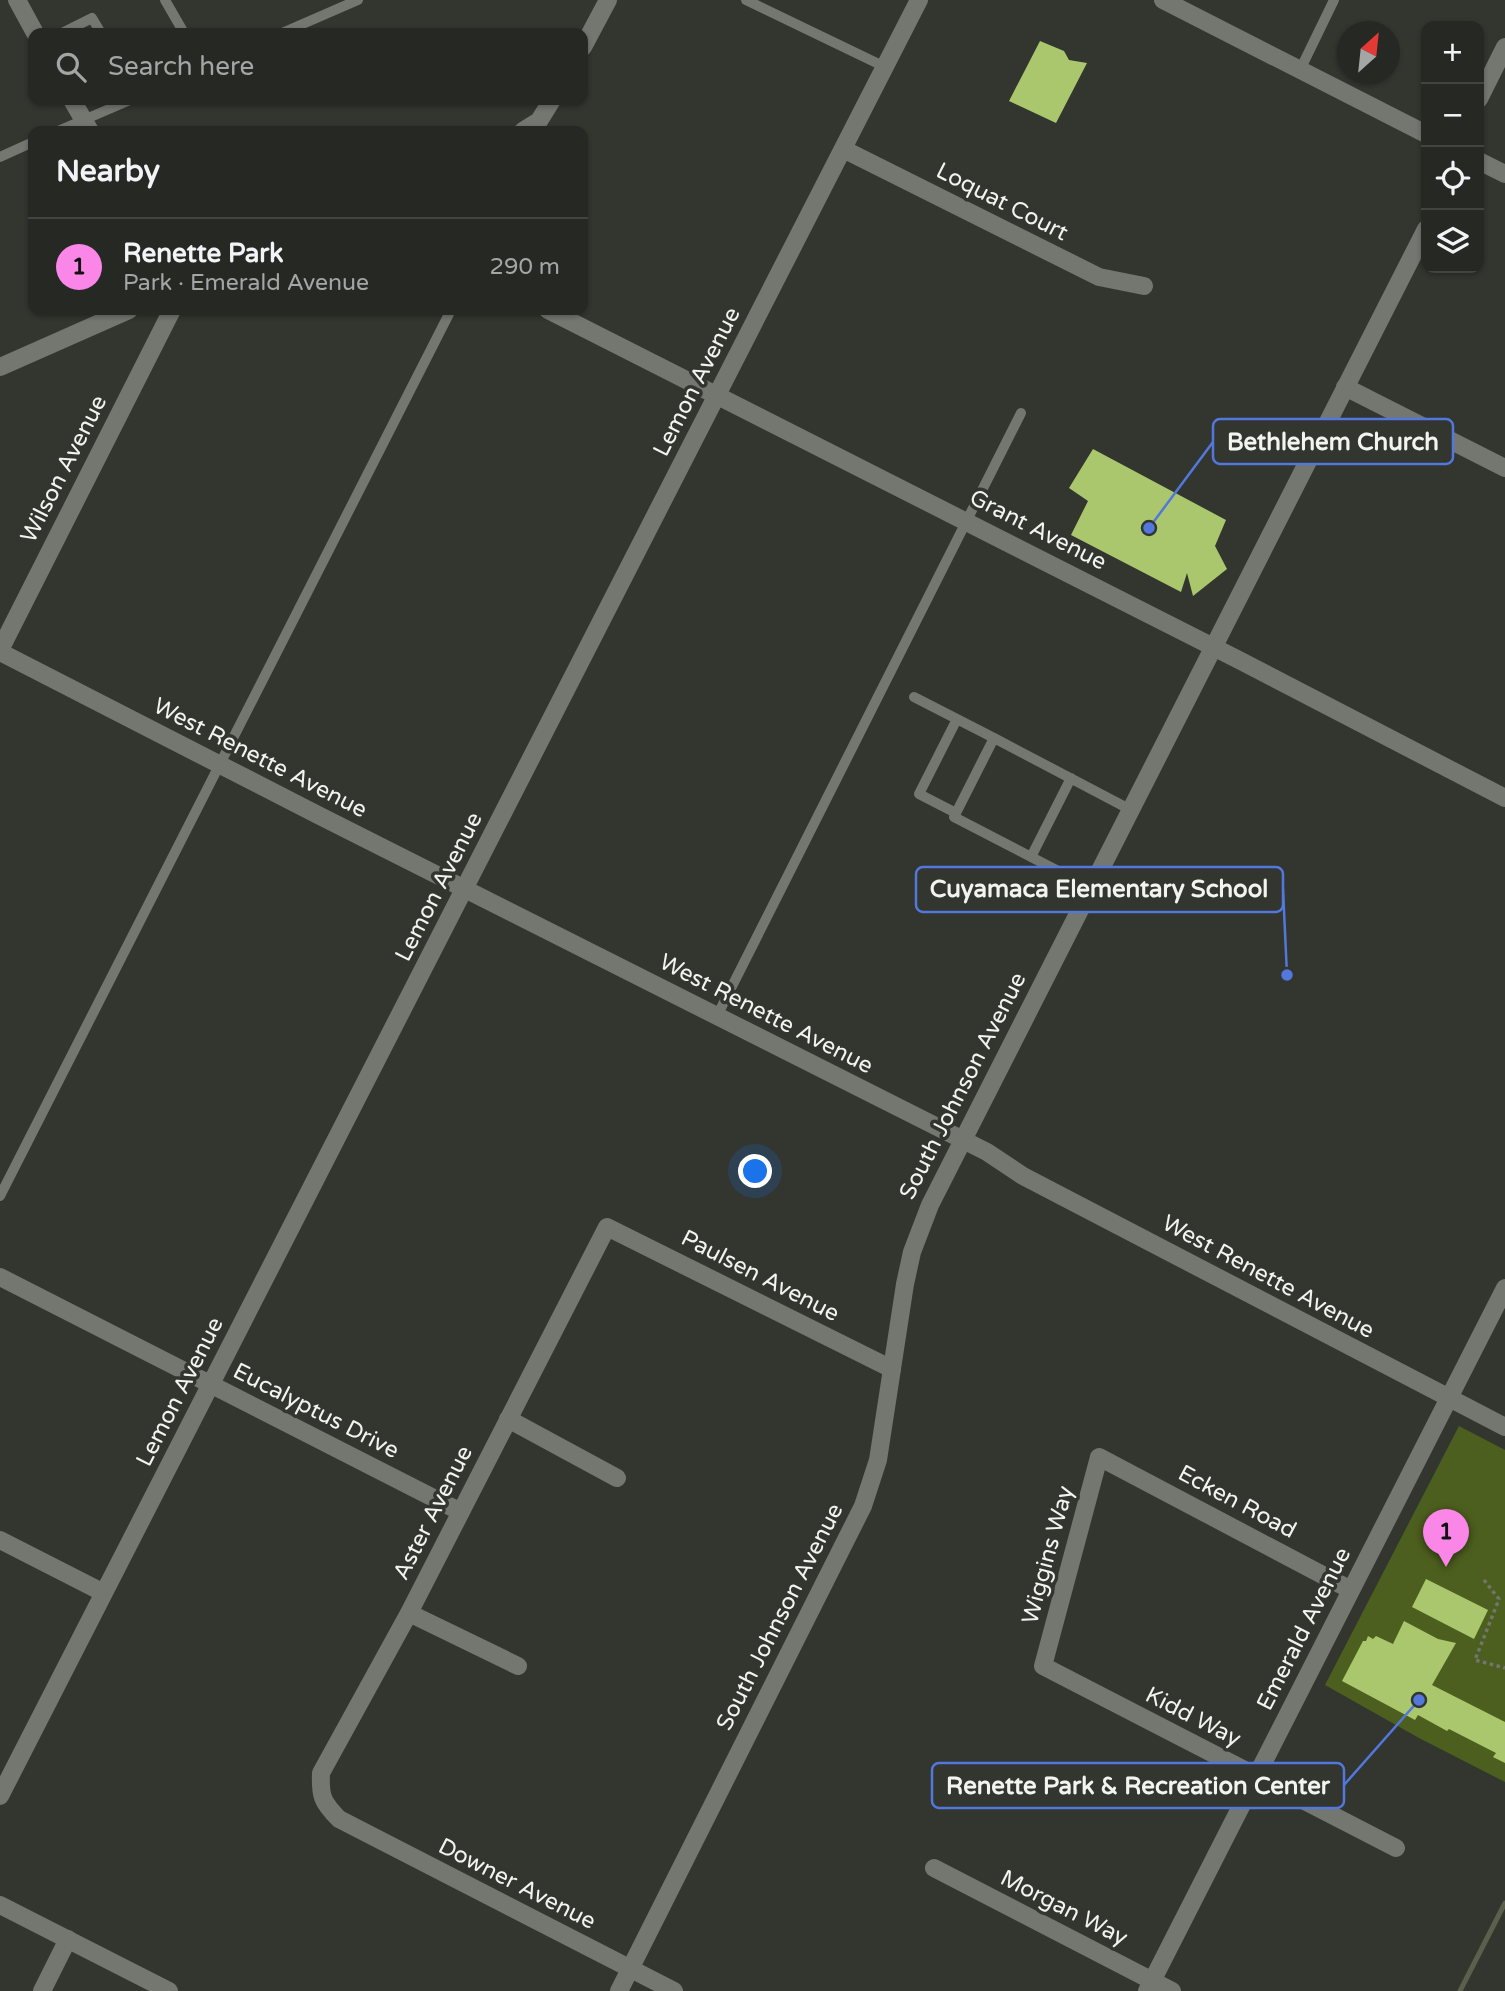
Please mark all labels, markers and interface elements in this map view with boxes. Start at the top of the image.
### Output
north arrow [1337,21,1400,84]
map controls [1421,21,1484,273]
button: + [1421,21,1484,84]
search box [28,28,588,105]
icon: search [52,48,90,86]
text: Search here [108,51,254,82]
button: − [1421,84,1484,147]
button: locate [1421,147,1484,210]
text: Nearby [56,153,160,190]
street label: Loquat Court [931,157,1073,247]
button: layers [1421,210,1484,273]
text: Renette Park [123,238,283,269]
text: 1 [72,253,86,281]
text: 290 m [490,253,560,281]
text: Park · Emerald Avenue [123,269,369,297]
street label: Lemon Avenue [647,303,747,461]
street label: Wilson Avenue [15,391,113,547]
callout: Bethlehem Church [1213,419,1453,464]
text: Bethlehem Church [1227,428,1439,457]
street label: Grant Avenue [965,483,1111,577]
street label: West Renette Avenue [148,692,372,824]
street label: Lemon Avenue [389,808,489,966]
callout: Cuyamaca Elementary School [916,867,1283,912]
text: Cuyamaca Elementary School [930,875,1268,904]
street label: West Renette Avenue [654,948,878,1080]
street label: South Johnson Avenue [894,968,1032,1204]
your location [738,1154,772,1188]
street label: West Renette Avenue [1157,1209,1379,1345]
street label: Paulsen Avenue [676,1224,844,1328]
street label: Lemon Avenue [130,1313,230,1471]
street label: Eucalyptus Drive [228,1357,404,1465]
street label: Aster Avenue [387,1441,479,1585]
street label: Ecken Road [1173,1459,1301,1545]
street label: Wiggins Way [1016,1483,1080,1627]
street label: South Johnson Avenue [711,1499,849,1735]
pin: 1 [1423,1509,1469,1567]
street label: Emerald Avenue [1251,1543,1357,1715]
street label: Kidd Way [1141,1681,1245,1753]
callout: Renette Park & Recreation Center [932,1763,1344,1808]
text: Renette Park & Recreation Center [946,1772,1331,1801]
street label: Downer Avenue [434,1832,600,1936]
street label: Morgan Way [996,1864,1132,1952]

